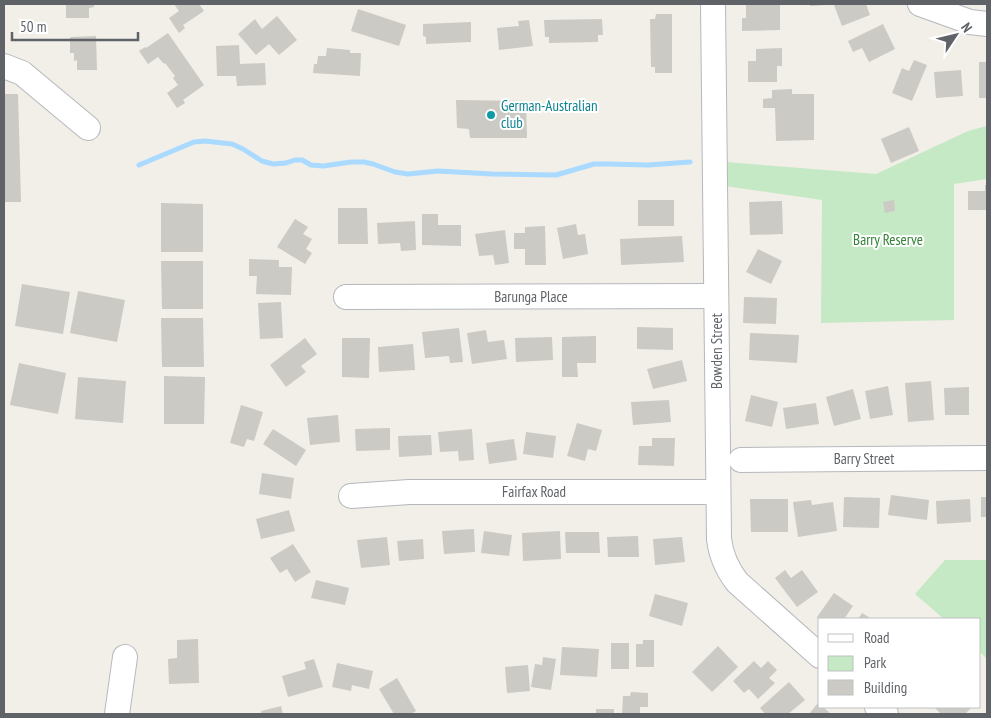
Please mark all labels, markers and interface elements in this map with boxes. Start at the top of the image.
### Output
scale bar [12,10,139,42]
north arrow [931,10,981,60]
text: 50 m [20,17,46,36]
text: N [957,19,976,36]
place label: German-Australian club [501,96,598,132]
marker: German-Australian club [485,109,497,121]
park label: Barry Reserve [853,230,923,249]
street label: Barunga Place [494,287,568,306]
street label: Bowden Street [707,313,726,389]
street label: Barry Street [834,449,894,468]
street label: Fairfax Road [502,482,566,501]
legend [818,618,981,708]
text: Road [864,628,890,647]
text: Park [864,653,886,672]
text: Building [864,678,907,697]

